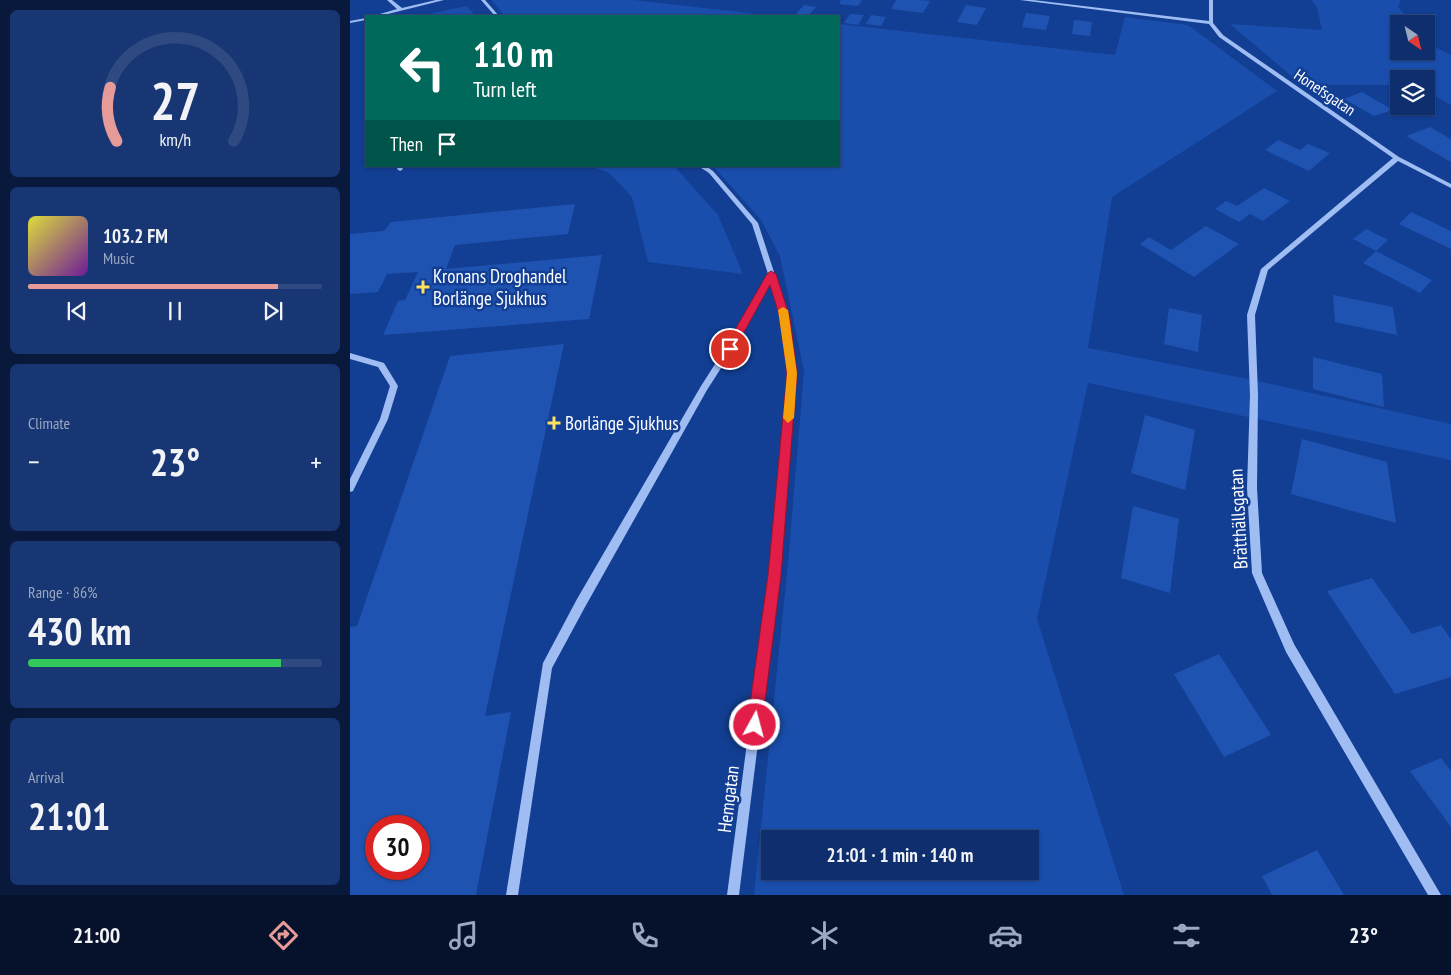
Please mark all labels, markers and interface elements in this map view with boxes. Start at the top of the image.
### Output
north arrow [1390,15,1435,60]
map controls [1390,15,1435,115]
text: 110 m [473,31,554,77]
icon: left [390,35,455,100]
street label: Honefsgatan [1290,64,1360,120]
text: 27 [150,67,200,134]
button: layers [1390,70,1435,115]
text: Turn left [473,75,537,103]
text: km/h [159,128,191,151]
icon: arrive [433,130,461,158]
text: Then [390,132,423,156]
text: 103.2 FM [103,224,168,248]
text: Music [103,248,135,268]
place label: Kronans Droghandel Borlänge Sjukhus [433,264,567,310]
marker: Kronans Droghandel Borlänge Sjukhus [417,281,429,293]
icon: previous [63,297,91,325]
icon: pause [161,297,189,325]
icon: next [259,297,287,325]
pin [709,328,751,370]
icon: arrive [716,335,744,363]
place label: Borlänge Sjukhus [565,411,679,435]
text: Climate [28,413,70,433]
marker: Borlänge Sjukhus [547,416,561,430]
text: 23° [150,437,200,486]
text: − [28,443,40,480]
text: + [310,443,322,480]
street label: Brätthällsgatan [1223,468,1253,570]
text: Range · 86% [28,582,97,602]
text: 430 km [28,606,131,655]
position arrow [728,698,780,750]
street label: Hemgatan [712,764,744,834]
text: Arrival [28,767,64,787]
text: 21:01 [28,791,110,840]
speed limit sign: 30 [365,815,430,880]
text: 21:01 · 1 min · 140 m [827,843,973,867]
icon: directions [266,918,301,953]
icon: music [446,918,481,953]
icon: phone [627,918,662,953]
icon: climate [807,918,842,953]
icon: car [988,918,1023,953]
icon: filters [1169,918,1204,953]
text: 21:00 [73,921,120,949]
text: 23° [1349,921,1378,949]

